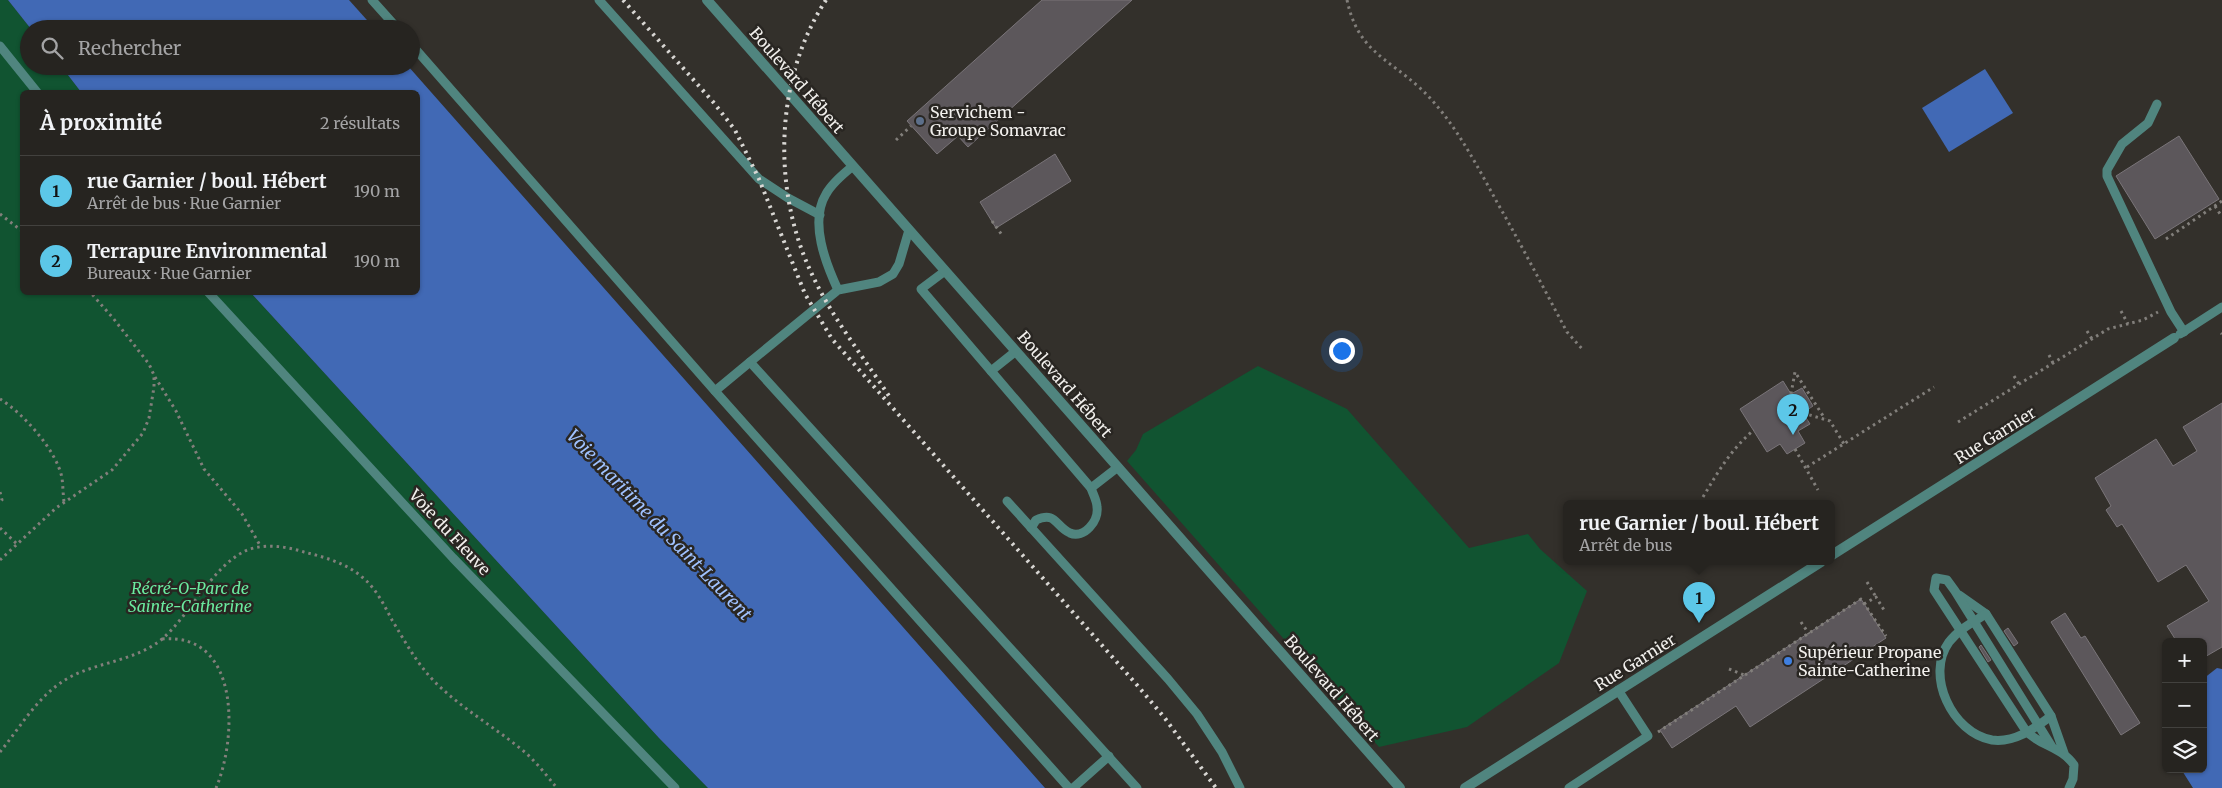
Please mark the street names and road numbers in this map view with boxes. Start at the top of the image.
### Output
street label: Boulevard Hébert [745,23,849,138]
street label: Boulevard Hébert [1013,327,1117,442]
street label: Rue Garnier [1951,402,2039,468]
street label: Voie du Fleuve [404,484,495,579]
street label: Rue Garnier [1591,629,1679,695]
street label: Boulevard Hébert [1280,631,1384,746]

